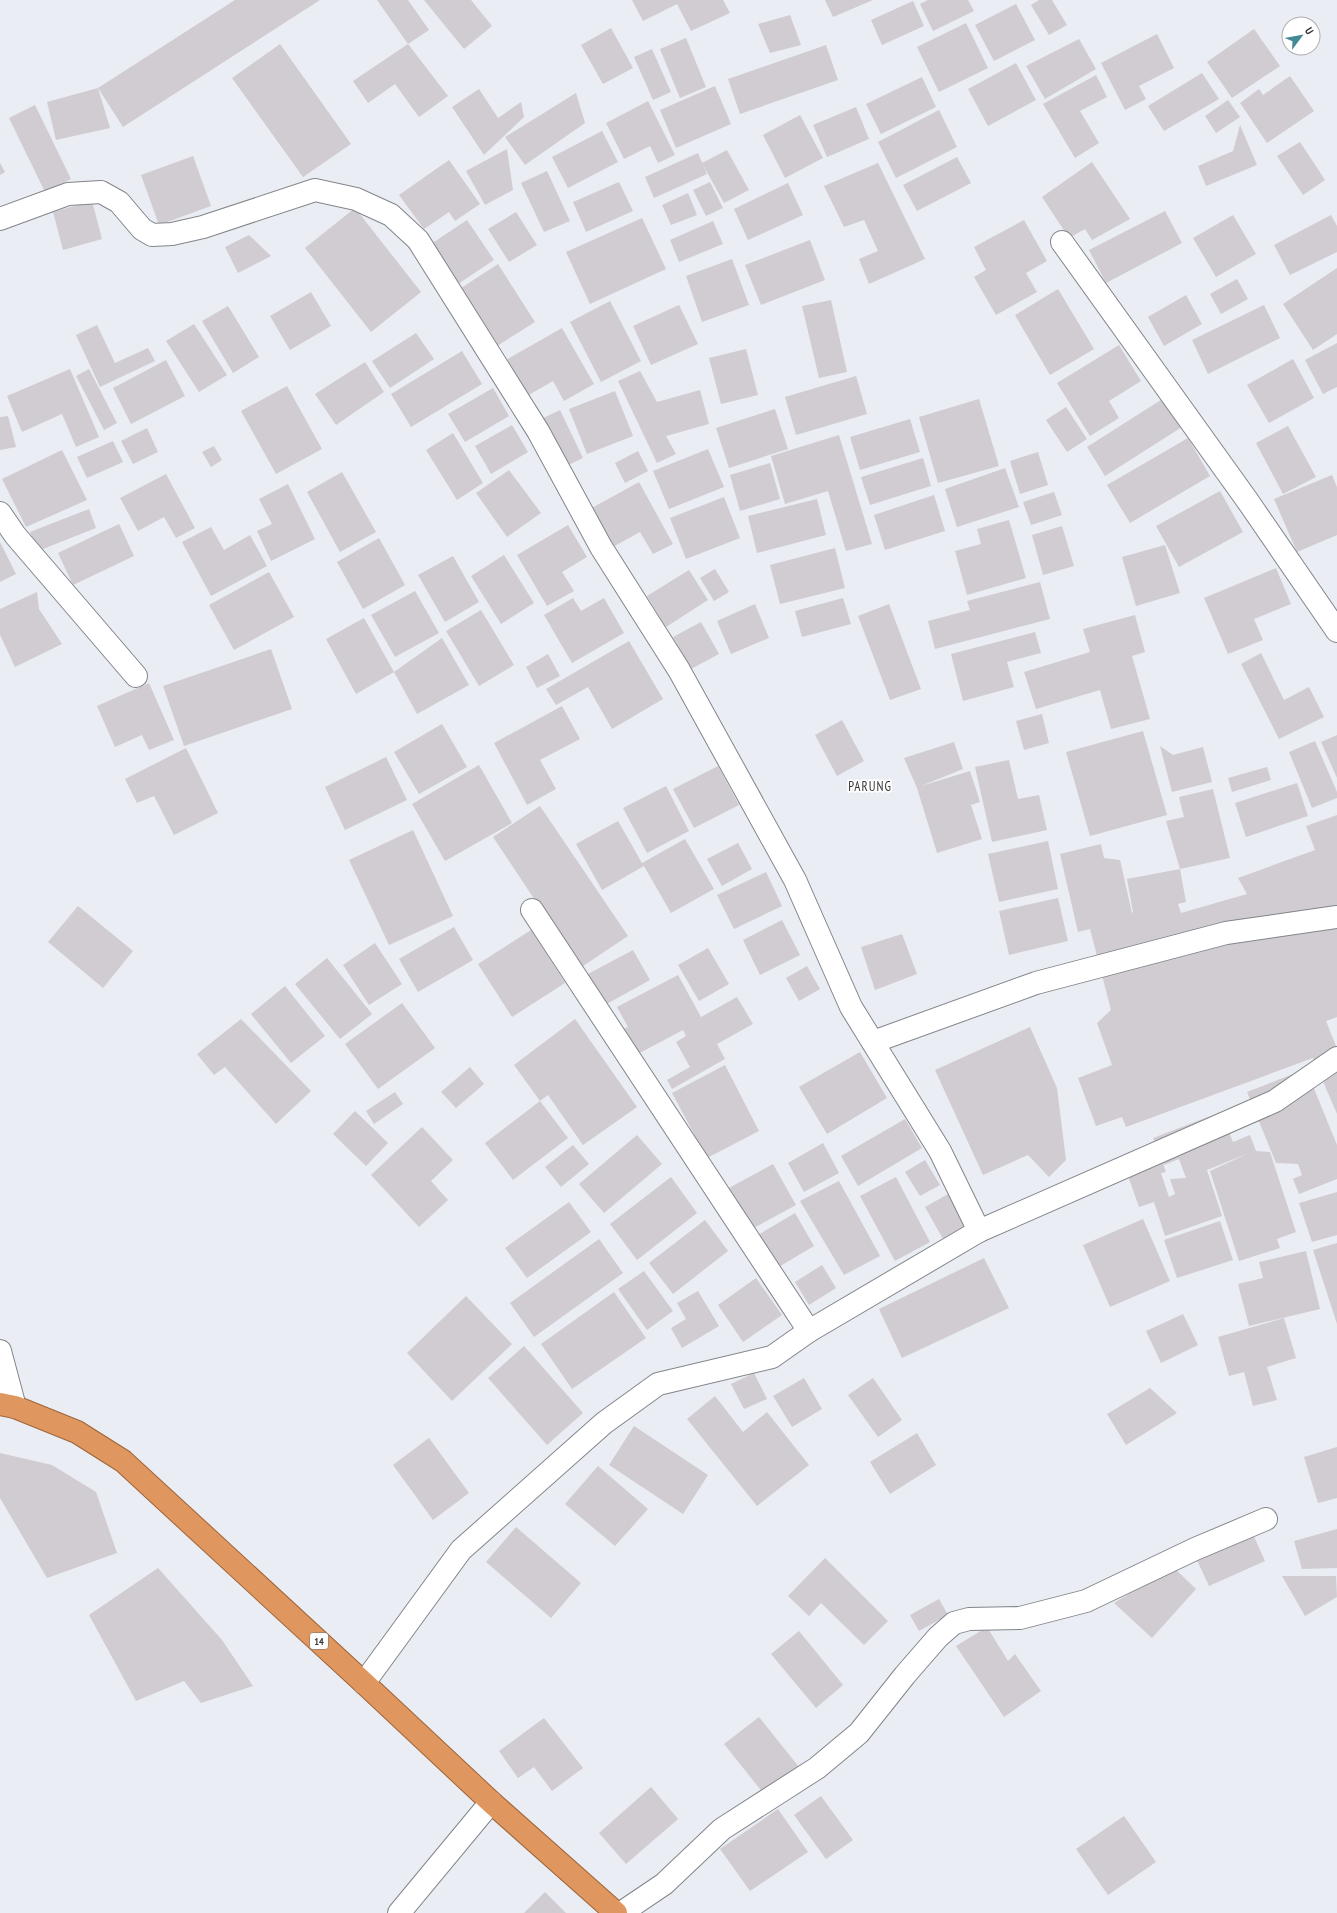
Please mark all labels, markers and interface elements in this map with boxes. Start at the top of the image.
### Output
north arrow [1281,16,1321,56]
text: U [1302,25,1317,37]
district label: PARUNG [848,778,892,795]
road number: 14 [310,1633,328,1649]

